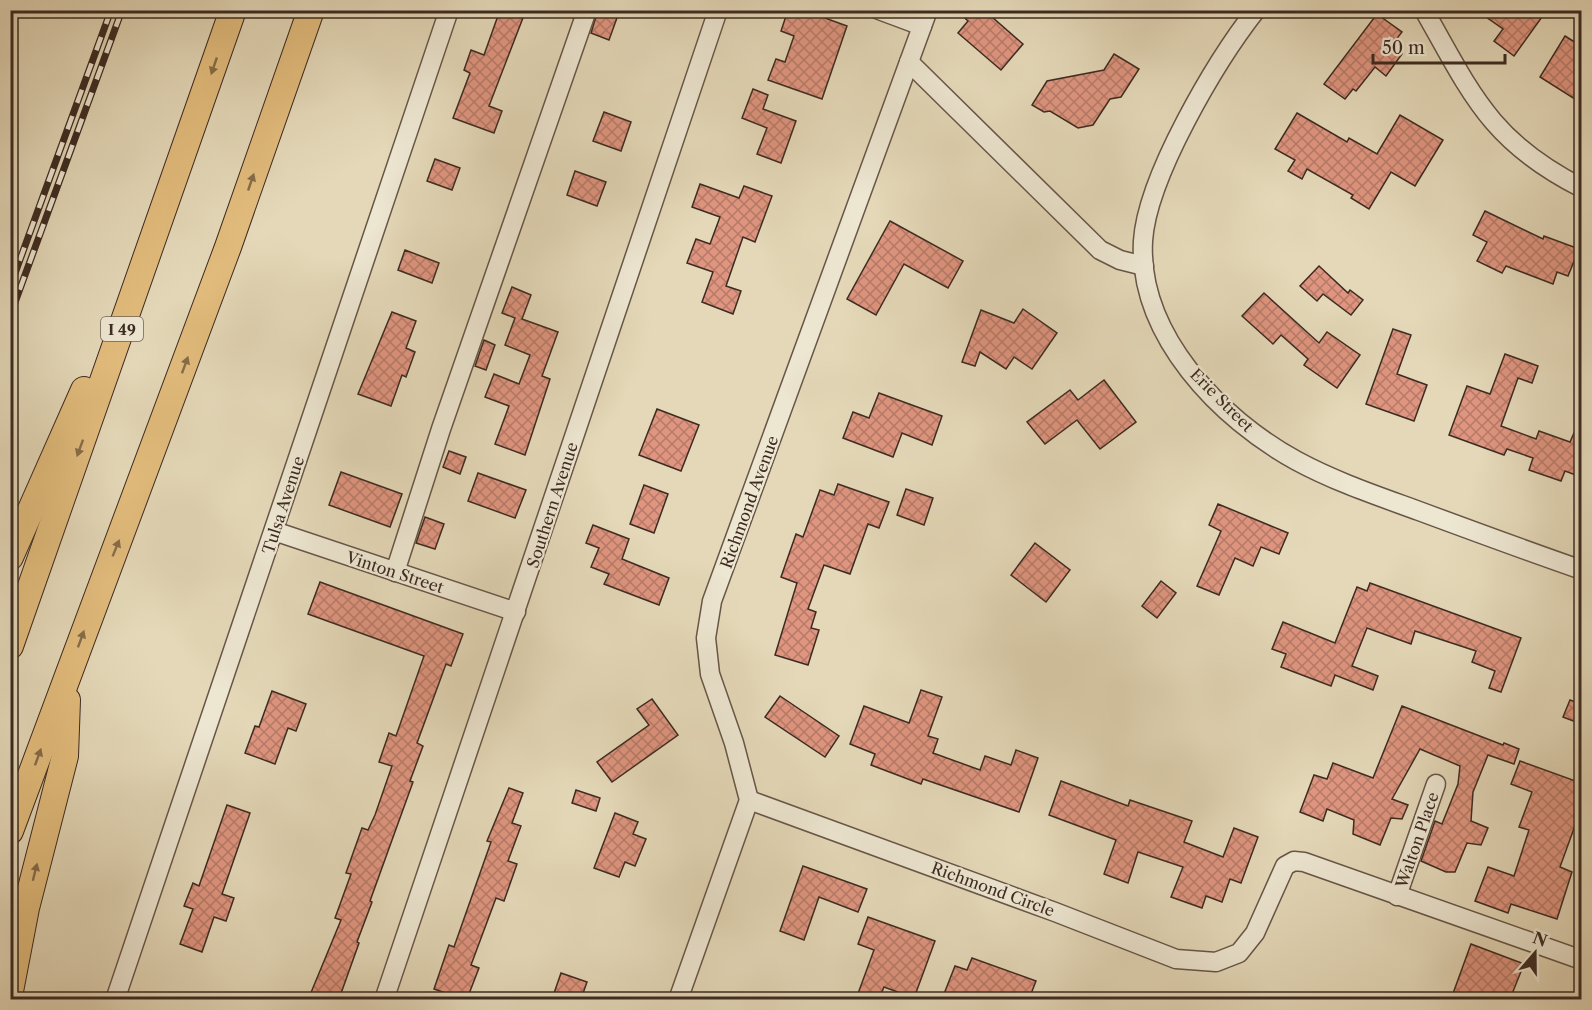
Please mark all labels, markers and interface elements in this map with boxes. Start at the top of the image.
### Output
scale bar [1373,27,1505,65]
text: 50 m [1382,37,1425,59]
one-way arrow [209,57,218,75]
one-way arrow [247,173,257,191]
road number: I 49 [101,317,143,341]
one-way arrow [181,356,190,374]
street label: Erie Street [1186,364,1258,436]
street label: Richmond Avenue [716,433,782,571]
one-way arrow [74,439,84,457]
street label: Southern Avenue [522,440,582,570]
street label: Tulsa Avenue [258,454,308,556]
one-way arrow [112,539,121,557]
street label: Vinton Street [343,546,447,597]
one-way arrow [77,629,87,647]
one-way arrow [34,748,43,766]
street label: Walton Place [1391,789,1443,892]
street label: Richmond Circle [929,857,1057,921]
one-way arrow [30,863,40,881]
north arrow [1505,923,1565,983]
text: N [1530,927,1550,951]

